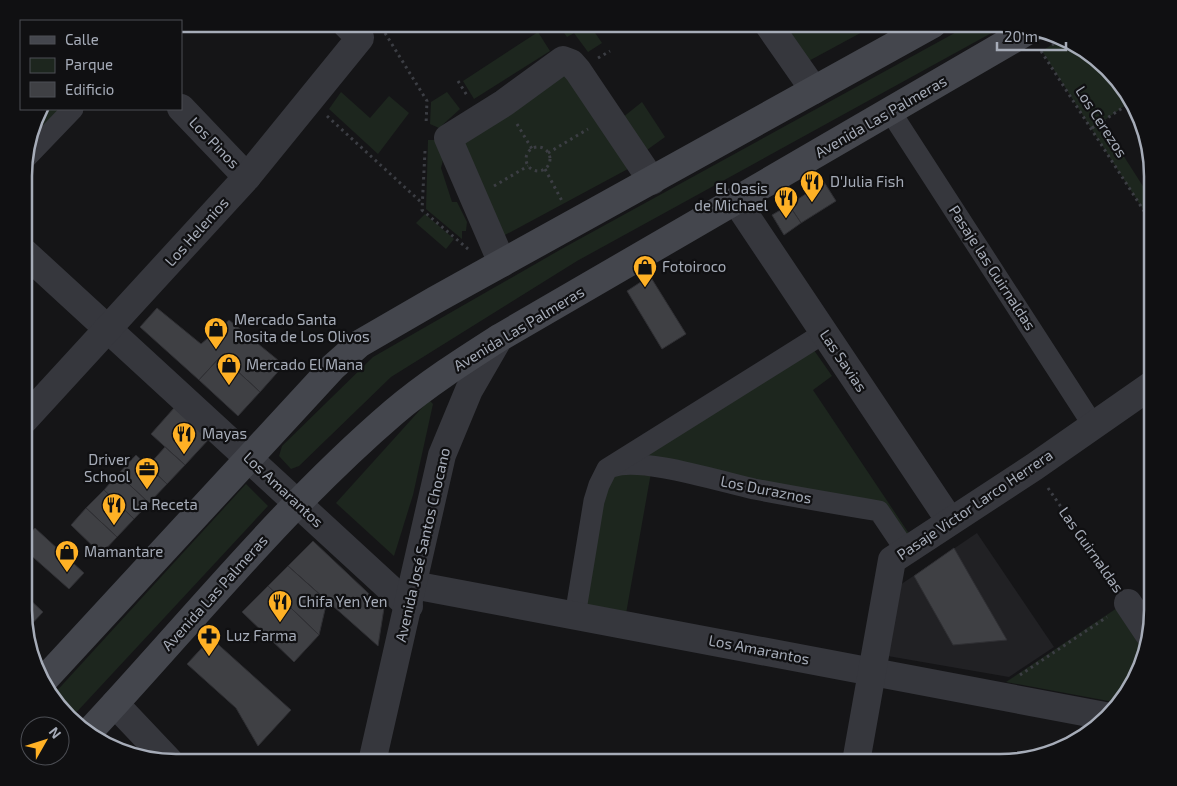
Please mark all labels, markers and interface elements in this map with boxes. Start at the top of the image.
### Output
legend [20,20,182,110]
scale bar [997,20,1066,52]
text: 20 m [1004,27,1038,45]
text: Calle [65,30,99,48]
text: Parque [65,55,113,73]
street label: Avenida Las Palmeras [811,71,950,161]
text: Edificio [65,80,114,98]
street label: Los Cerezos [1072,82,1132,161]
street label: Los Pinos [186,113,244,172]
restaurant icon: D'Julia Fish [799,169,825,203]
place label: D'Julia Fish [830,172,904,190]
place label: El Oasis de Michael [694,179,769,214]
restaurant icon: El Oasis de Michael [773,185,799,219]
street label: Los Helenios [161,193,232,269]
street label: Pasaje las Guirnaldas [945,202,1040,334]
shop icon: Fotoiroco [632,254,658,288]
place label: Fotoiroco [662,257,726,275]
street label: Avenida Las Palmeras [450,282,587,374]
place label: Mercado Santa Rosita de Los Olivos [234,310,370,345]
shop icon: Mercado Santa Rosita de Los Olivos [203,316,229,350]
street label: Las Savias [816,326,871,395]
shop icon: Mercado El Mana [216,352,242,386]
place label: Mercado El Mana [246,355,363,373]
restaurant icon: Mayas [171,421,197,455]
place label: Mayas [202,424,247,442]
street label: Pasaje Victor Larco Herrera [893,445,1056,564]
street label: Avenida José Santos Chocano [391,446,453,644]
street label: Los Amarantos [240,448,327,531]
place label: Driver School [84,450,131,485]
office icon: Driver School [134,456,160,490]
street label: Los Duraznos [719,471,813,507]
restaurant icon: La Receta [101,492,127,526]
place label: La Receta [132,495,198,513]
street label: Las Guirnaldas [1056,503,1128,596]
street label: Avenida Las Palmeras [158,531,271,654]
shop icon: Mamantare [54,539,80,573]
place label: Mamantare [84,542,163,560]
restaurant icon: Chifa Yen Yen [267,589,293,623]
place label: Chifa Yen Yen [298,592,387,610]
pharmacy icon: Luz Farma [196,623,222,657]
place label: Luz Farma [226,626,297,644]
street label: Los Amarantos [707,630,811,668]
north arrow [20,716,70,766]
text: N [46,723,65,742]

